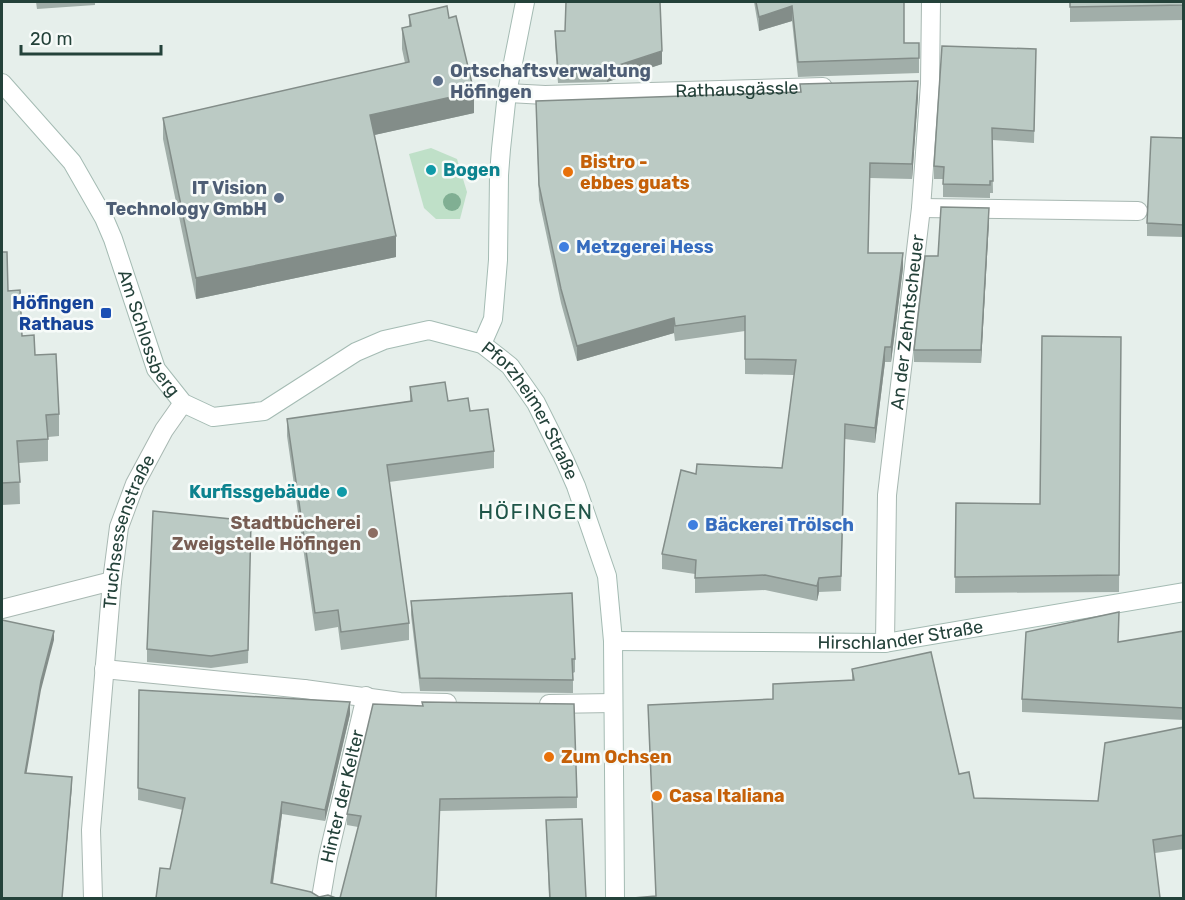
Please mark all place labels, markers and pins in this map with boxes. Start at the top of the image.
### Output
place label: Ortschaftsverwaltung Höfingen [450,60,651,103]
marker: Ortschaftsverwaltung Höfingen [431,74,445,88]
place label: Bistro - ebbes guats [580,151,690,194]
place label: Bogen [443,159,500,181]
marker: Bogen [424,163,438,177]
marker: Bistro - ebbes guats [561,165,575,179]
place label: IT Vision Technology GmbH [106,177,267,220]
marker: IT Vision Technology GmbH [272,191,286,205]
place label: Metzgerei Hess [576,236,714,258]
marker: Metzgerei Hess [557,240,571,254]
place label: Höfingen Rathaus [12,292,94,335]
marker: Höfingen Rathaus [99,306,113,320]
place label: Kurfissgebäude [189,481,330,503]
marker: Kurfissgebäude [335,485,349,499]
place label: Stadtbücherei Zweigstelle Höfingen [172,512,361,555]
place label: Bäckerei Trölsch [705,514,854,536]
marker: Bäckerei Trölsch [686,518,700,532]
marker: Stadtbücherei Zweigstelle Höfingen [366,526,380,540]
place label: Zum Ochsen [561,746,672,768]
marker: Zum Ochsen [542,750,556,764]
place label: Casa Italiana [669,785,785,807]
marker: Casa Italiana [650,789,664,803]

